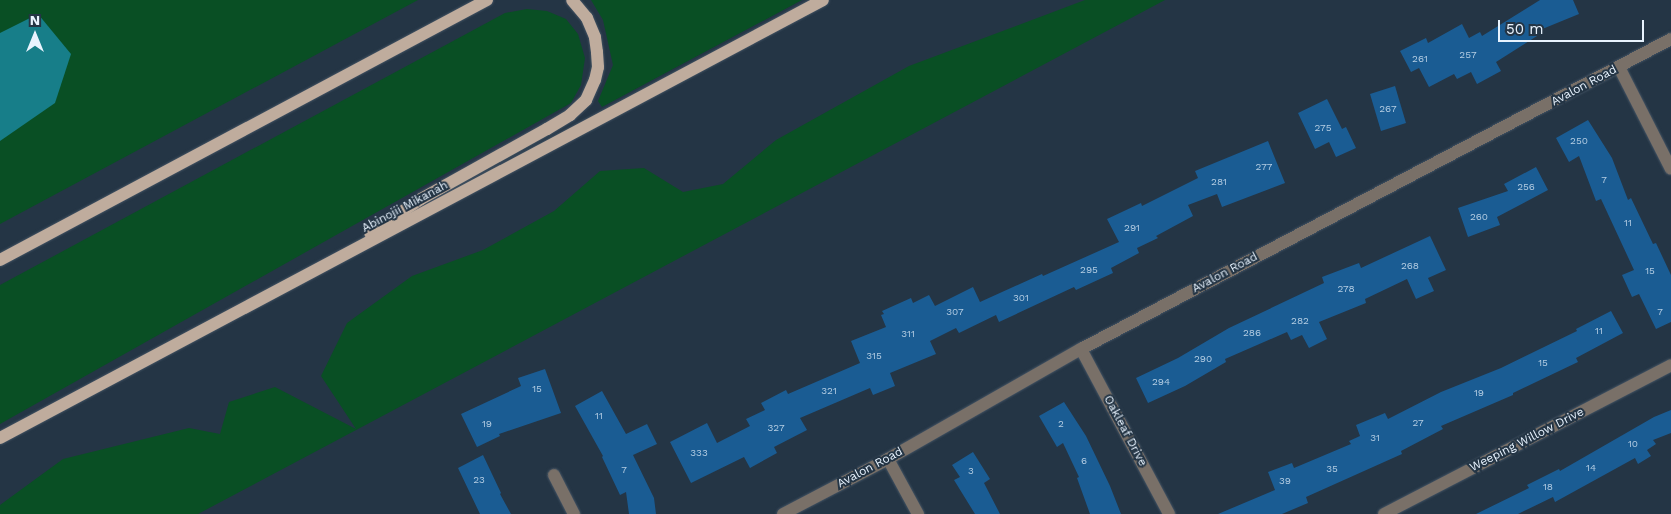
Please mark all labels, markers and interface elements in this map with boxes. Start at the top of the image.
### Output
north arrow [10,10,60,60]
scale bar [1501,10,1647,42]
text: N [30,12,40,28]
text: 50 m [1506,20,1543,38]
house number: 257 [1459,49,1477,61]
house number: 261 [1412,53,1428,65]
street label: Avalon Road [1549,63,1619,109]
house number: 267 [1379,103,1397,115]
house number: 275 [1314,122,1332,134]
house number: 250 [1570,135,1588,147]
house number: 277 [1256,161,1272,173]
house number: 7 [1601,174,1607,186]
house number: 281 [1211,176,1227,188]
street label: Abinojii Mikanah [359,178,451,236]
house number: 256 [1517,181,1535,193]
house number: 260 [1470,211,1488,223]
house number: 11 [1624,217,1632,229]
house number: 291 [1124,222,1140,234]
street label: Avalon Road [1190,250,1260,296]
house number: 268 [1401,260,1419,272]
house number: 295 [1080,264,1098,276]
house number: 15 [1645,265,1655,277]
house number: 278 [1337,283,1355,295]
house number: 301 [1013,292,1029,304]
house number: 307 [946,306,964,318]
house number: 7 [1657,306,1663,318]
house number: 282 [1291,315,1309,327]
house number: 11 [1595,325,1603,337]
house number: 286 [1243,327,1261,339]
house number: 311 [901,328,915,340]
house number: 315 [866,350,882,362]
house number: 290 [1194,353,1212,365]
house number: 15 [1538,357,1548,369]
house number: 294 [1152,376,1170,388]
house number: 15 [532,383,542,395]
house number: 321 [821,385,837,397]
house number: 19 [1474,387,1484,399]
street label: Oakleaf Drive [1100,393,1150,469]
street label: Weeping Willow Drive [1467,405,1587,475]
house number: 11 [595,410,603,422]
house number: 27 [1412,417,1424,429]
house number: 19 [482,418,492,430]
house number: 2 [1058,418,1064,430]
house number: 327 [767,422,785,434]
house number: 31 [1370,432,1380,444]
house number: 10 [1628,438,1638,450]
street label: Avalon Road [835,445,905,491]
house number: 333 [690,447,708,459]
house number: 6 [1081,455,1087,467]
house number: 14 [1586,462,1596,474]
house number: 35 [1326,463,1338,475]
house number: 7 [621,464,627,476]
house number: 3 [968,465,974,477]
house number: 23 [473,474,485,486]
house number: 39 [1279,475,1291,487]
house number: 18 [1543,481,1553,493]

